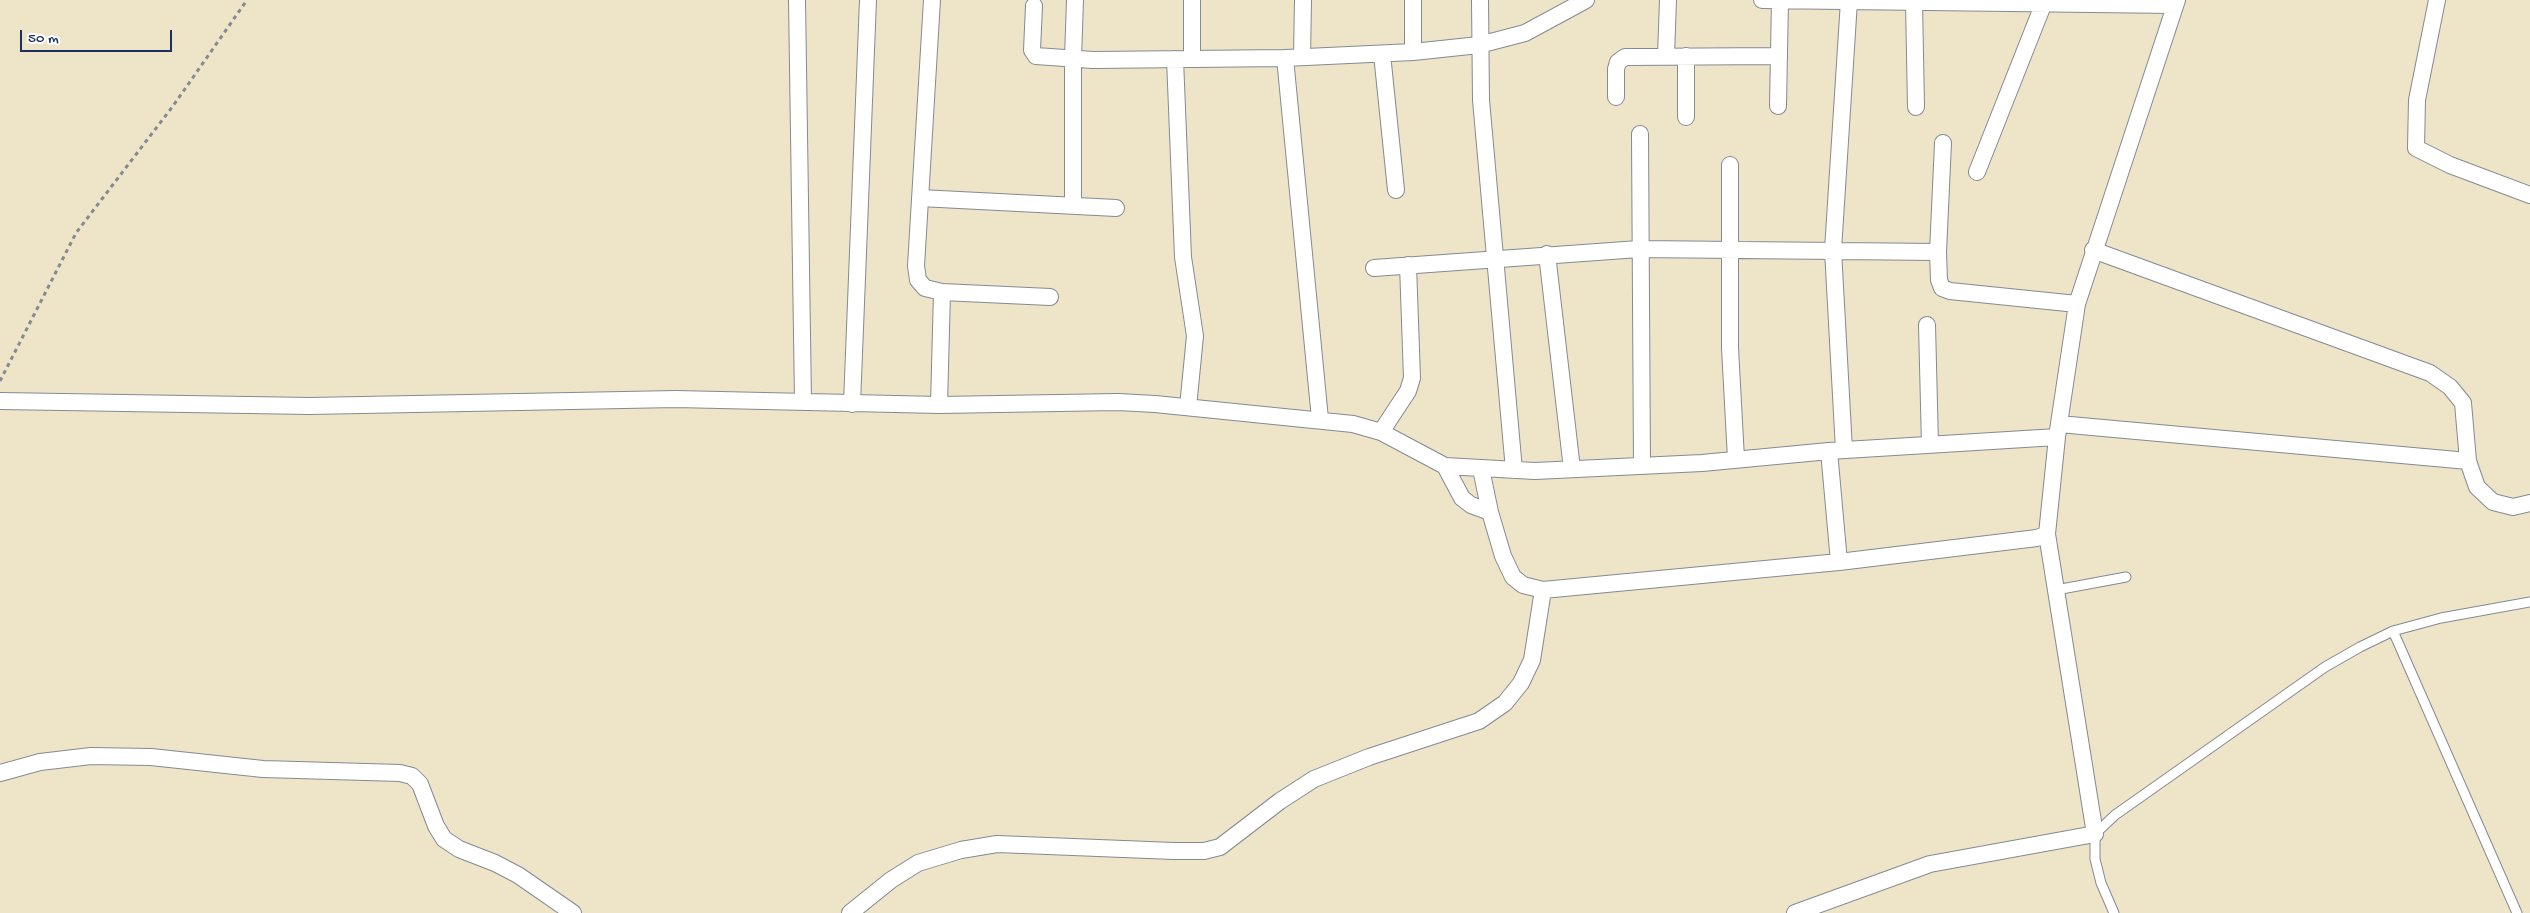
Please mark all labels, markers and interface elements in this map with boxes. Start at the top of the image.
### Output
scale bar [22,20,175,52]
text: 50 m [28,30,59,48]

